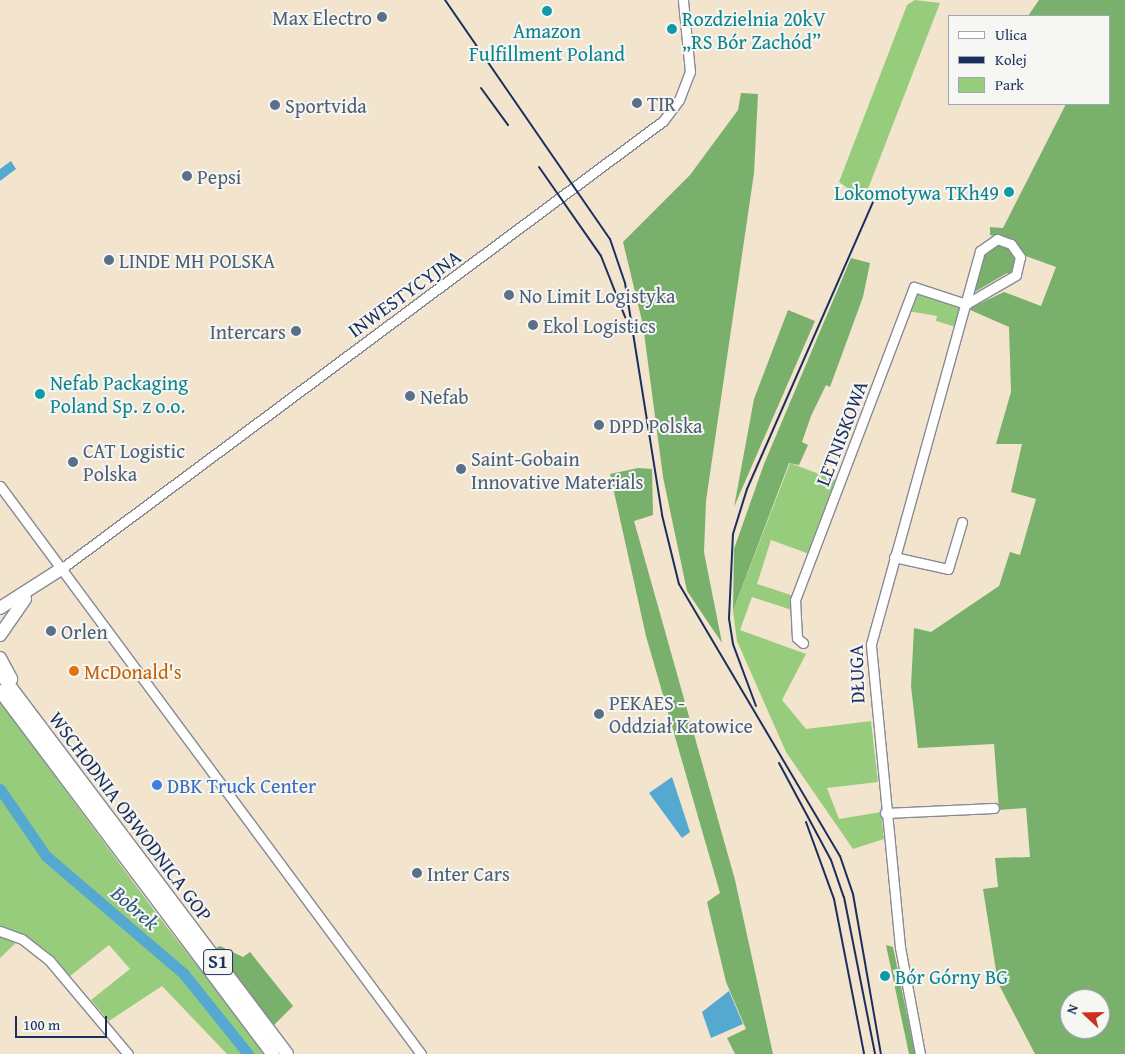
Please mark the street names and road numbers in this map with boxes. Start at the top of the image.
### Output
street label: INWESTYCYJNA [343,244,465,342]
street label: LETNISKOWA [810,377,872,489]
street label: DŁUGA [843,644,869,704]
street label: WSCHODNIA OBWODNICA GOP [44,707,218,925]
road number: S1 [203,946,233,979]

